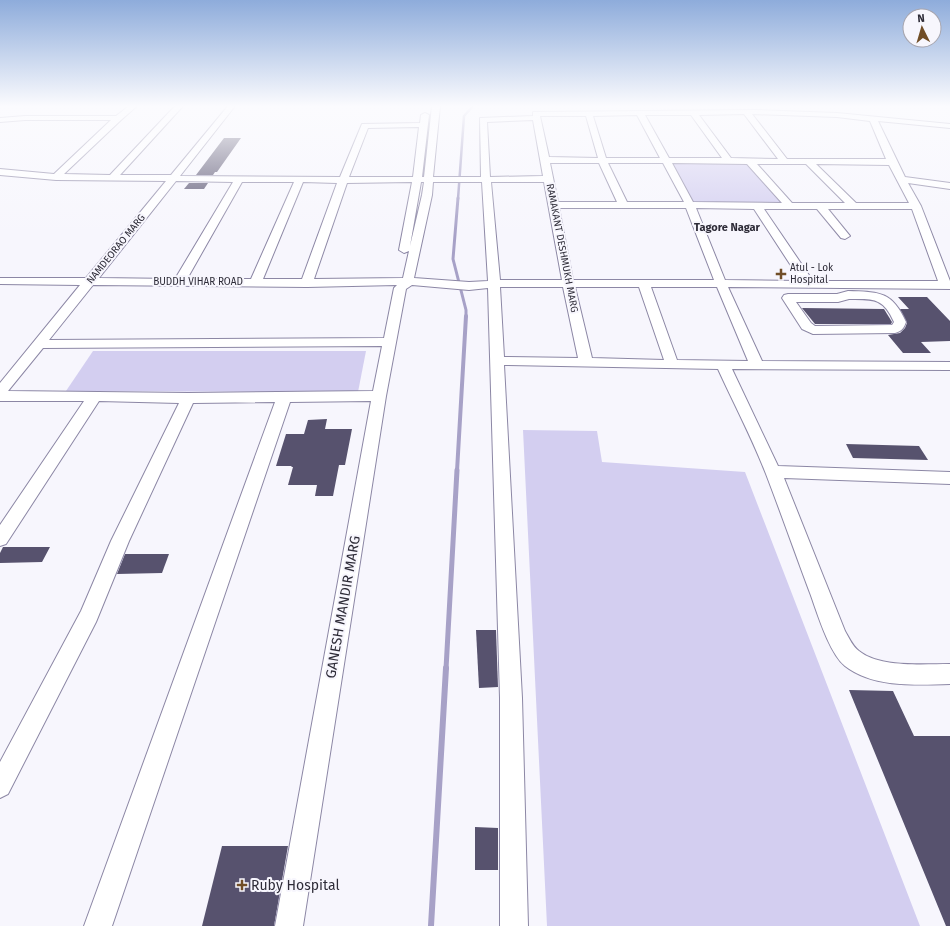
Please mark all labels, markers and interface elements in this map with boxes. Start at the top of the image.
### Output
north arrow [902,8,942,48]
text: N [917,12,925,25]
street label: RAMAKANT DESHMUKH MARG [544,183,580,313]
street label: NAMDEORAO MARG [84,212,148,286]
district label: Tagore Nagar [694,221,760,234]
place label: Atul - Lok Hospital [790,262,834,286]
marker: Atul - Lok Hospital [775,268,787,280]
street label: BUDDH VIHAR ROAD [153,276,243,288]
street label: GANESH MANDIR MARG [322,534,364,680]
place label: Ruby Hospital [251,877,340,894]
marker: Ruby Hospital [236,879,248,891]

